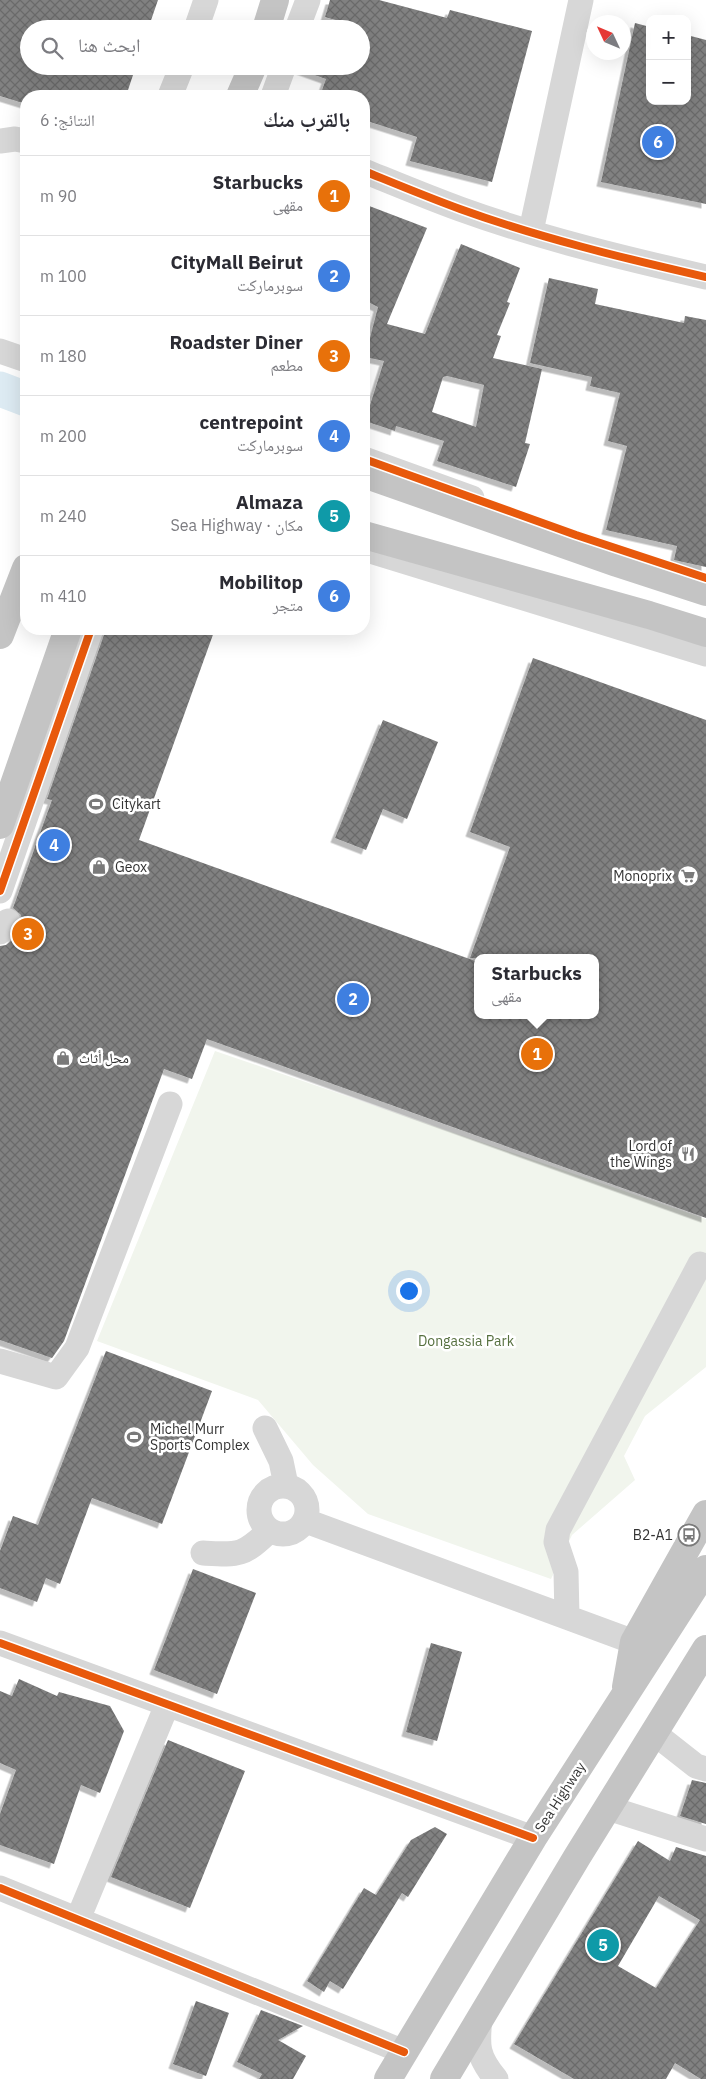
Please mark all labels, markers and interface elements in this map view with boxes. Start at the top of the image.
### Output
north arrow [586,15,631,60]
map controls [646,15,691,105]
button: + [646,15,691,60]
search box [20,20,370,75]
text: ابحث هنا [78,33,140,57]
icon: search [38,34,66,62]
button: − [646,60,691,105]
text: بالقرب منك [263,105,350,133]
text: النتائج: 6 [40,110,95,130]
pin: 6 [642,123,674,161]
text: Starbucks [212,170,303,194]
text: 90 m [40,186,77,206]
text: 1 [329,186,339,206]
text: مقهى [272,195,303,215]
text: CityMall Beirut [170,250,303,274]
text: 100 m [40,266,87,286]
text: 2 [329,266,339,286]
text: سوبرماركت [237,275,303,295]
text: Roadster Diner [170,330,303,354]
text: 180 m [40,346,87,366]
text: 3 [329,346,339,366]
text: مطعم [271,355,303,375]
text: centrepoint [199,410,303,434]
text: 200 m [40,426,87,446]
text: 4 [329,426,339,446]
text: سوبرماركت [237,435,303,455]
text: Almaza [236,490,303,514]
text: 240 m [40,506,87,526]
text: 5 [329,506,339,526]
text: مكان · Sea Highway [170,515,303,535]
text: Mobilitop [219,570,303,594]
text: 410 m [40,586,87,606]
text: 6 [329,586,339,606]
text: متجر [273,595,303,615]
sports icon: Citykart [84,792,108,816]
place label: Citykart [112,795,161,813]
pin: 4 [38,826,70,864]
shop icon: Geox [87,855,111,879]
place label: Geox [115,858,147,876]
supermarket icon: Monoprix [676,864,700,888]
place label: Monoprix [613,867,672,885]
pin: 3 [12,915,44,953]
popup [474,954,599,1019]
text: Starbucks [491,961,582,985]
pin: 2 [337,980,369,1018]
text: مقهى [491,986,522,1006]
pin: 1 [521,1035,553,1073]
shop icon: محل أثاث [51,1046,75,1070]
place label: محل أثاث [79,1049,129,1067]
place label: Lord of the Wings [610,1137,672,1171]
restaurant icon: Lord of the Wings [676,1142,700,1166]
your location [396,1278,422,1304]
park label: Dongassia Park [418,1332,515,1350]
place label: Michel Murr Sports Complex [150,1420,250,1454]
sports icon: Michel Murr Sports Complex [122,1425,146,1449]
bus stop icon: B2-A1 [677,1523,701,1547]
place label: B2-A1 [633,1526,673,1544]
street label: Sea Highway [531,1758,589,1836]
pin: 5 [587,1926,619,1964]

